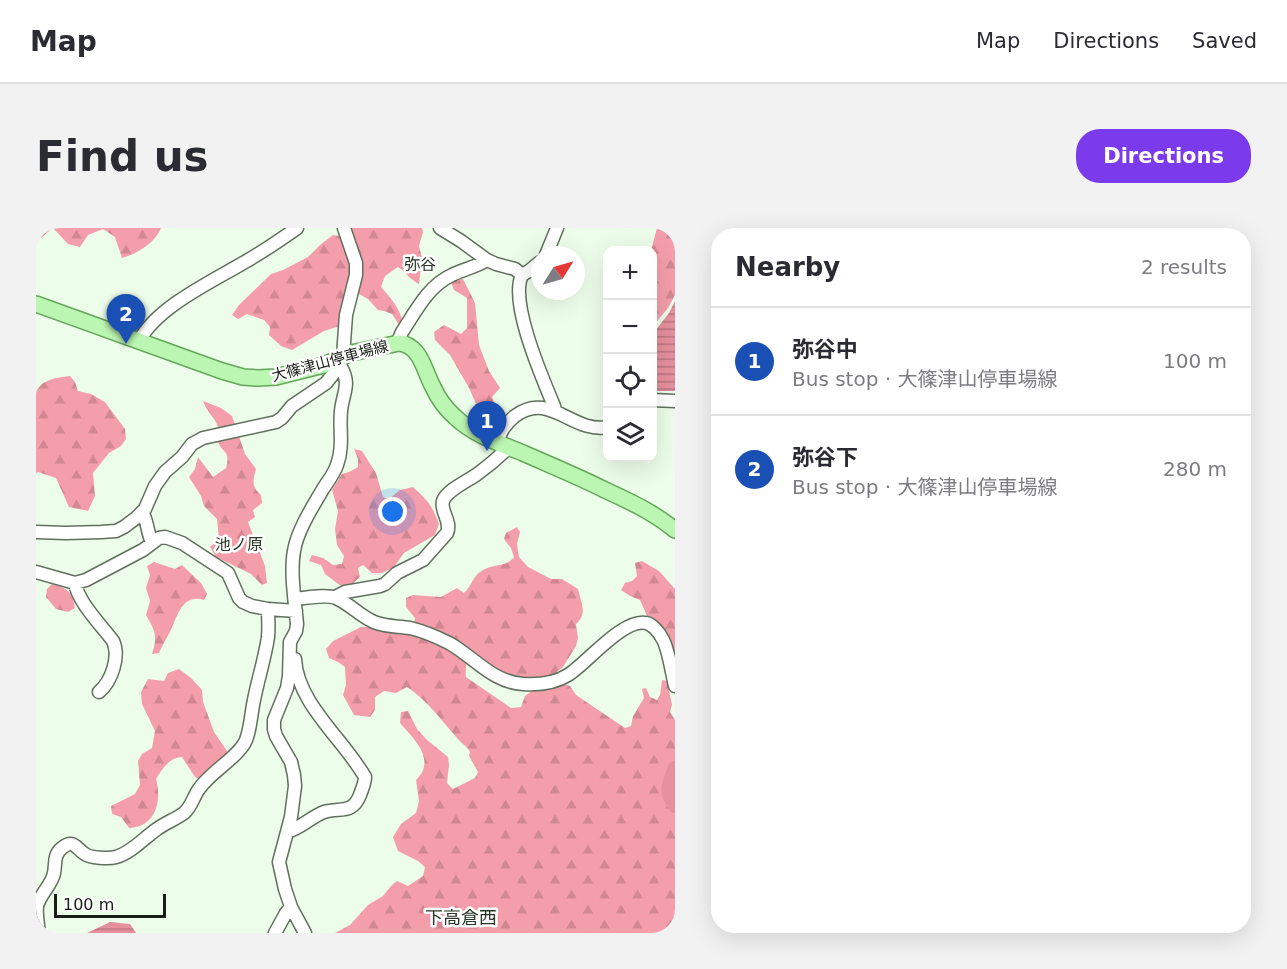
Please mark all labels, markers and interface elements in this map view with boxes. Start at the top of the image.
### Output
text: Map [30,25,97,58]
text: Map [976,29,1020,53]
text: Directions [1053,29,1159,53]
text: Saved [1192,29,1257,53]
button: Directions [1076,129,1251,183]
text: Find us [36,132,209,181]
north arrow [531,246,585,300]
map controls [603,246,657,462]
button: + [603,246,657,300]
text: Nearby [735,252,840,282]
district label: 弥谷 [404,255,436,274]
text: 2 results [1141,255,1227,279]
pin: 2 [106,294,146,344]
button: − [603,300,657,354]
street label: 大篠津山停車場線 [270,337,390,385]
text: 弥谷中 [792,337,858,362]
text: 1 [748,349,761,373]
text: 100 m [1163,349,1227,373]
button: locate [603,354,657,408]
text: Bus stop · 大篠津山停車場線 [792,367,1057,391]
pin: 1 [468,402,506,451]
button: layers [603,408,657,462]
text: 弥谷下 [792,445,858,470]
text: 2 [748,457,761,481]
text: 280 m [1163,457,1227,481]
text: Bus stop · 大篠津山停車場線 [792,475,1057,499]
your location [378,497,407,526]
district label: 池ノ原 [215,535,263,554]
scale bar [54,891,166,918]
text: 100 m [63,895,114,914]
district label: 下高倉西 [425,907,497,928]

